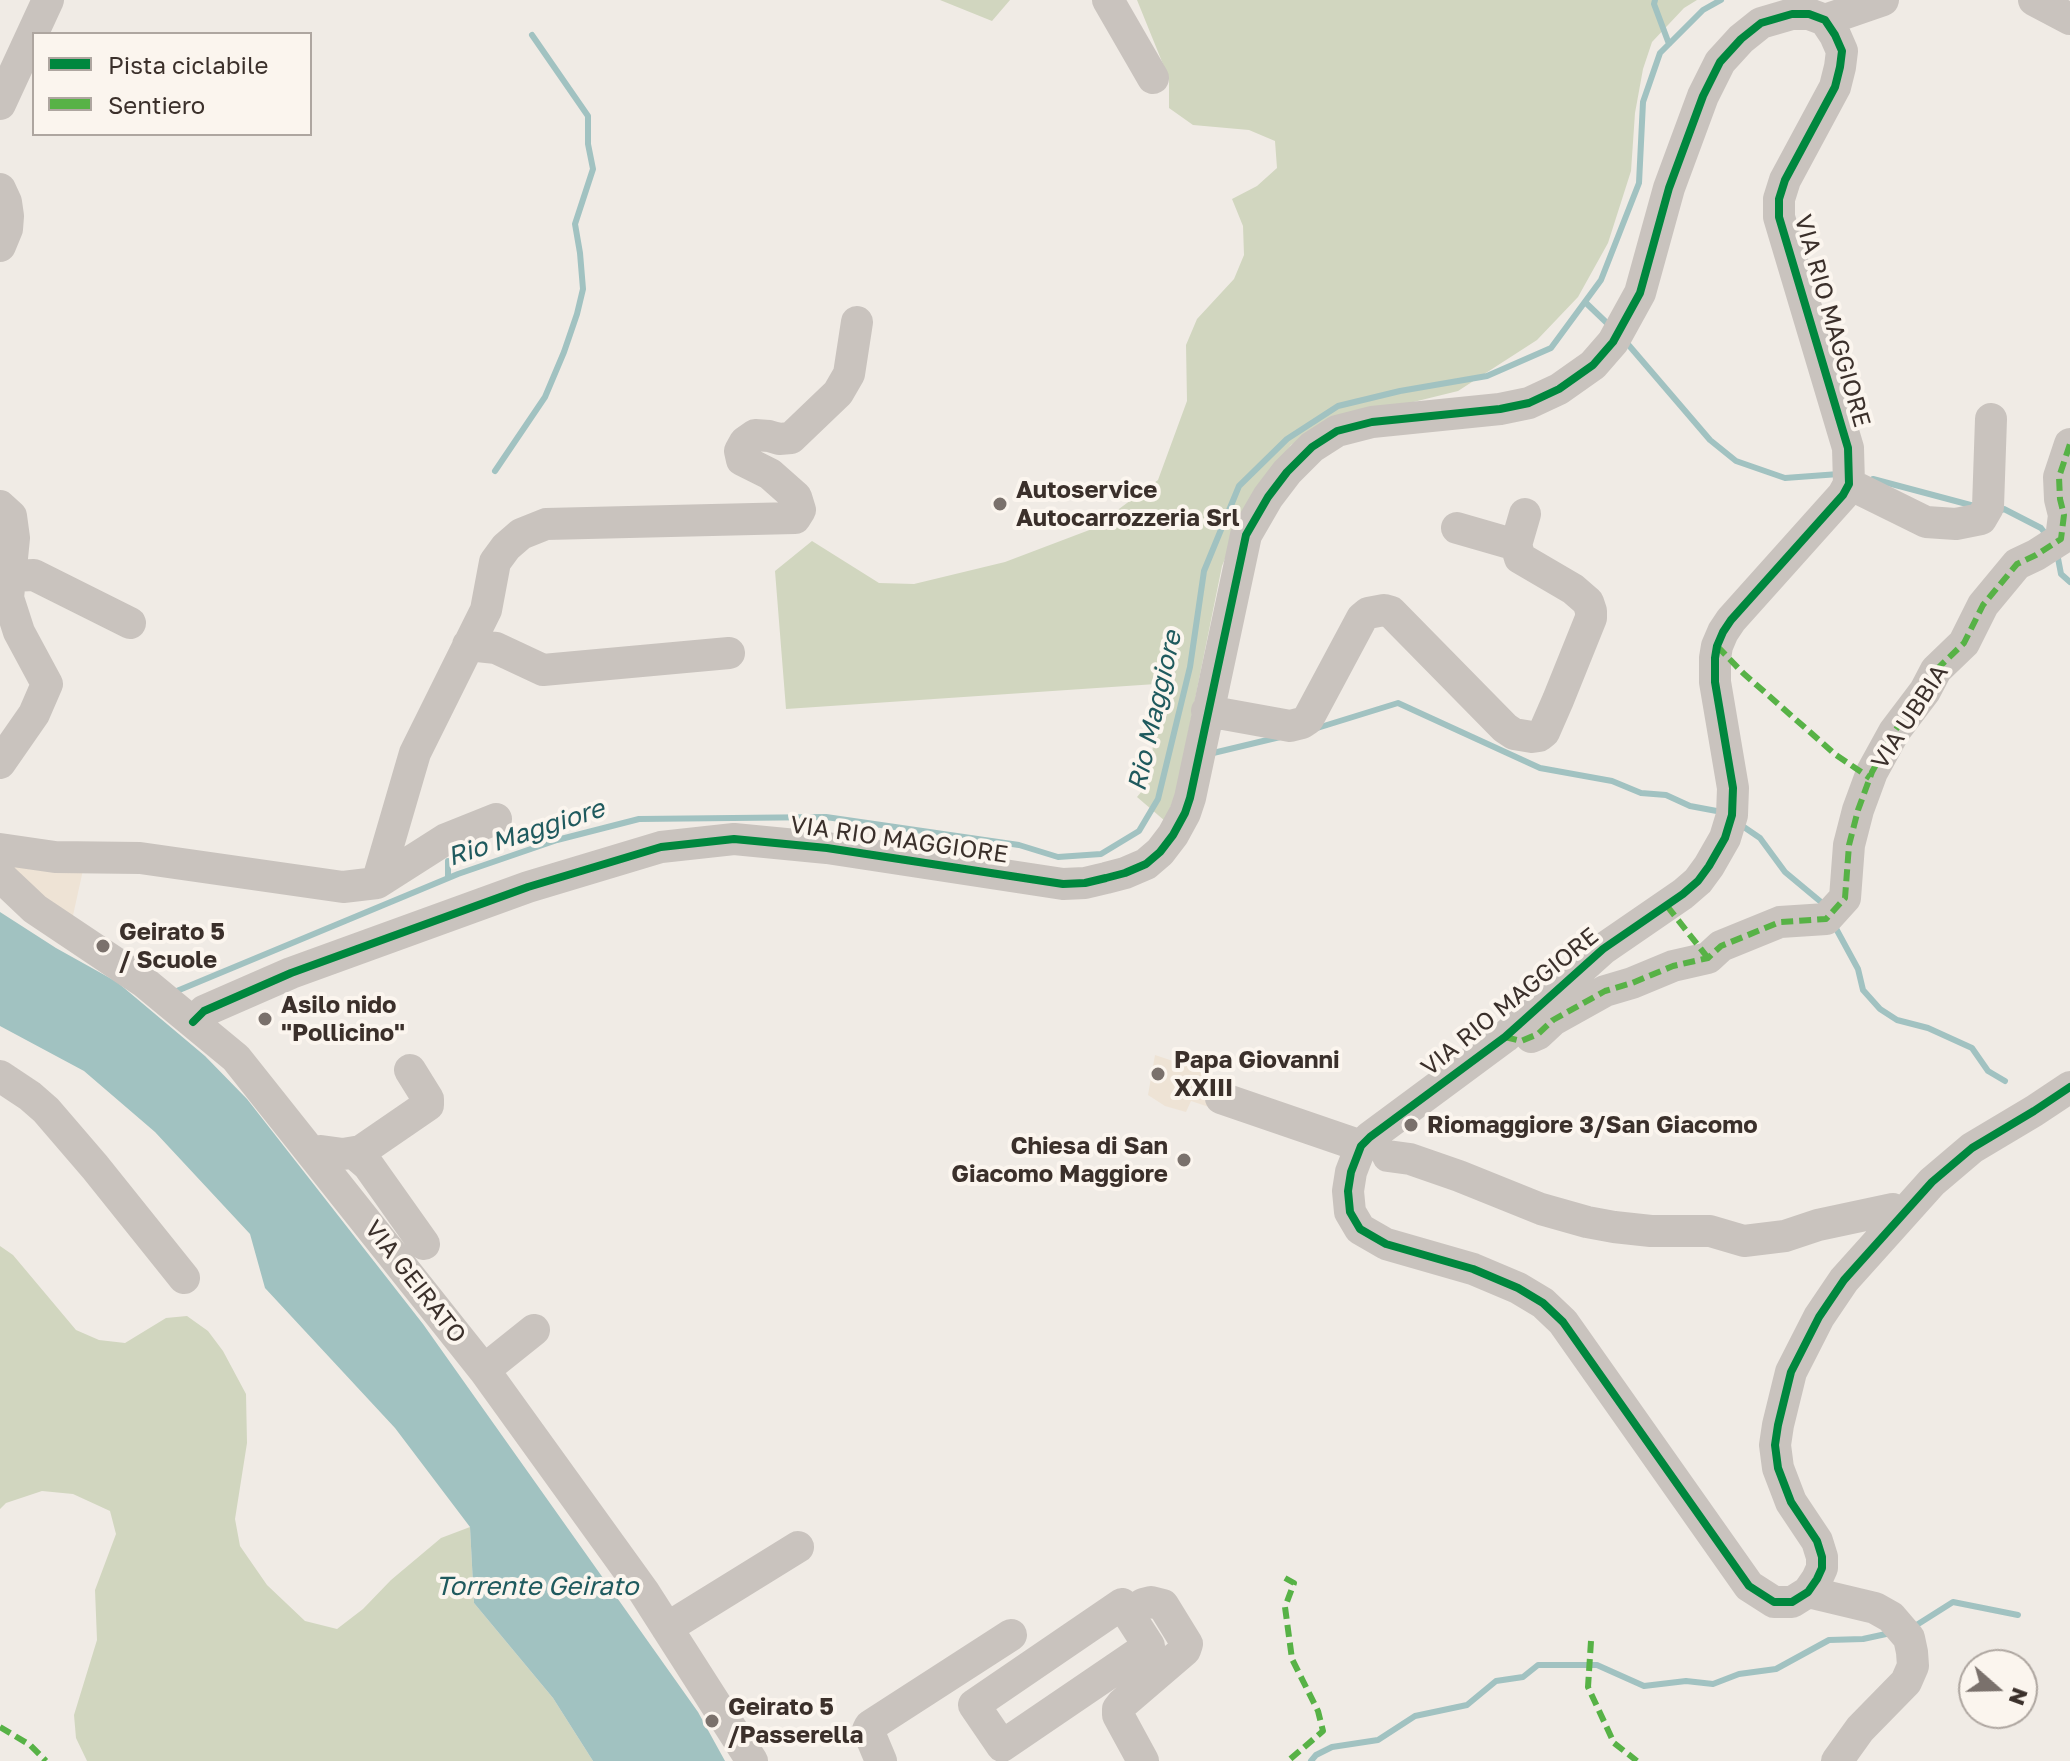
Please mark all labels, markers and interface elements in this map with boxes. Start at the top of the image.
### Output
legend [32,32,312,136]
text: Pista ciclabile [108,50,268,79]
text: Sentiero [108,90,205,119]
street label: VIA RIO MAGGIORE [1788,211,1876,431]
place label: Autoservice Autocarrozzeria Srl [1016,476,1239,532]
marker: Autoservice Autocarrozzeria Srl [991,495,1009,513]
water label: Rio Maggiore [1121,628,1189,794]
street label: VIA UBBIA [1866,659,1954,775]
water label: Rio Maggiore [444,793,608,873]
street label: VIA RIO MAGGIORE [788,810,1010,870]
place label: Geirato 5 / Scuole [119,918,225,974]
street label: VIA RIO MAGGIORE [1416,922,1604,1082]
marker: Geirato 5 / Scuole [94,937,112,955]
place label: Asilo nido "Pollicino" [281,991,405,1047]
marker: Asilo nido "Pollicino" [256,1010,274,1028]
place label: Papa Giovanni XXIII [1174,1046,1340,1102]
marker: Papa Giovanni XXIII [1149,1065,1167,1083]
place label: Riomaggiore 3/San Giacomo [1427,1111,1758,1139]
marker: Riomaggiore 3/San Giacomo [1402,1116,1420,1134]
place label: Chiesa di San Giacomo Maggiore [951,1132,1168,1188]
marker: Chiesa di San Giacomo Maggiore [1175,1151,1193,1169]
street label: VIA GEIRATO [358,1215,472,1349]
water label: Torrente Geirato [436,1571,638,1603]
north arrow [1958,1649,2038,1729]
text: N [2004,1684,2035,1709]
place label: Geirato 5 /Passerella [728,1693,863,1749]
marker: Geirato 5 /Passerella [703,1712,721,1730]

